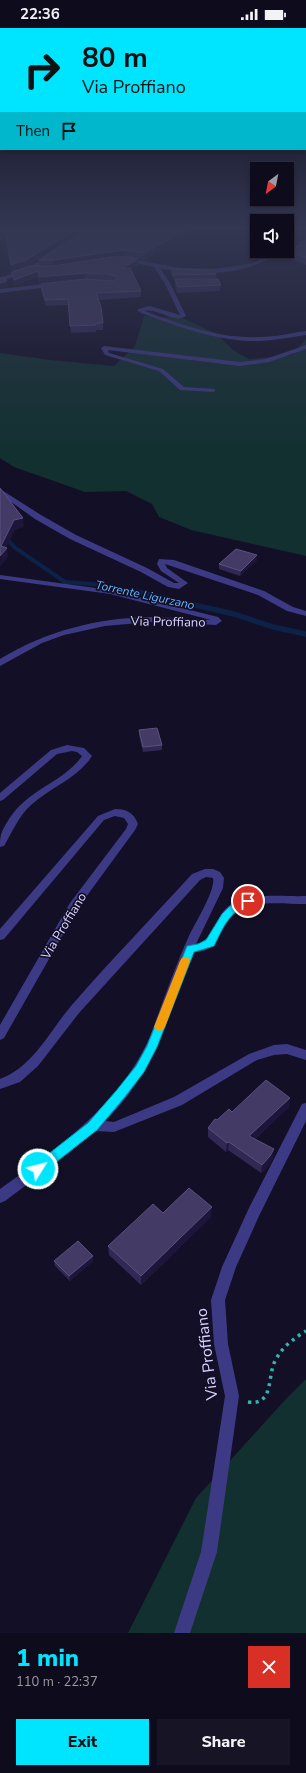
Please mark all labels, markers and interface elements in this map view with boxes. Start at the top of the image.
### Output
text: 22:36 [20,4,60,24]
text: 80 m [82,39,148,77]
icon: right [16,44,68,96]
text: Via Proffiano [82,75,186,99]
icon: arrive [58,120,80,142]
text: Then [16,121,50,141]
north arrow [250,162,294,206]
map controls [250,162,294,258]
button: sound [250,214,294,258]
water label: Torrente Ligurzano [94,577,196,613]
street label: Via Proffiano [129,612,206,632]
pin [231,884,265,918]
street label: Via Proffiano [36,889,91,964]
icon: arrive [237,890,259,912]
position arrow [17,1148,59,1190]
street label: Via Proffiano [190,1307,224,1402]
text: 1 min [16,1642,79,1674]
button: close [248,1646,290,1688]
text: 110 m · 22:37 [16,1673,98,1691]
button: Exit [16,1719,149,1765]
button: Share [157,1719,290,1765]

